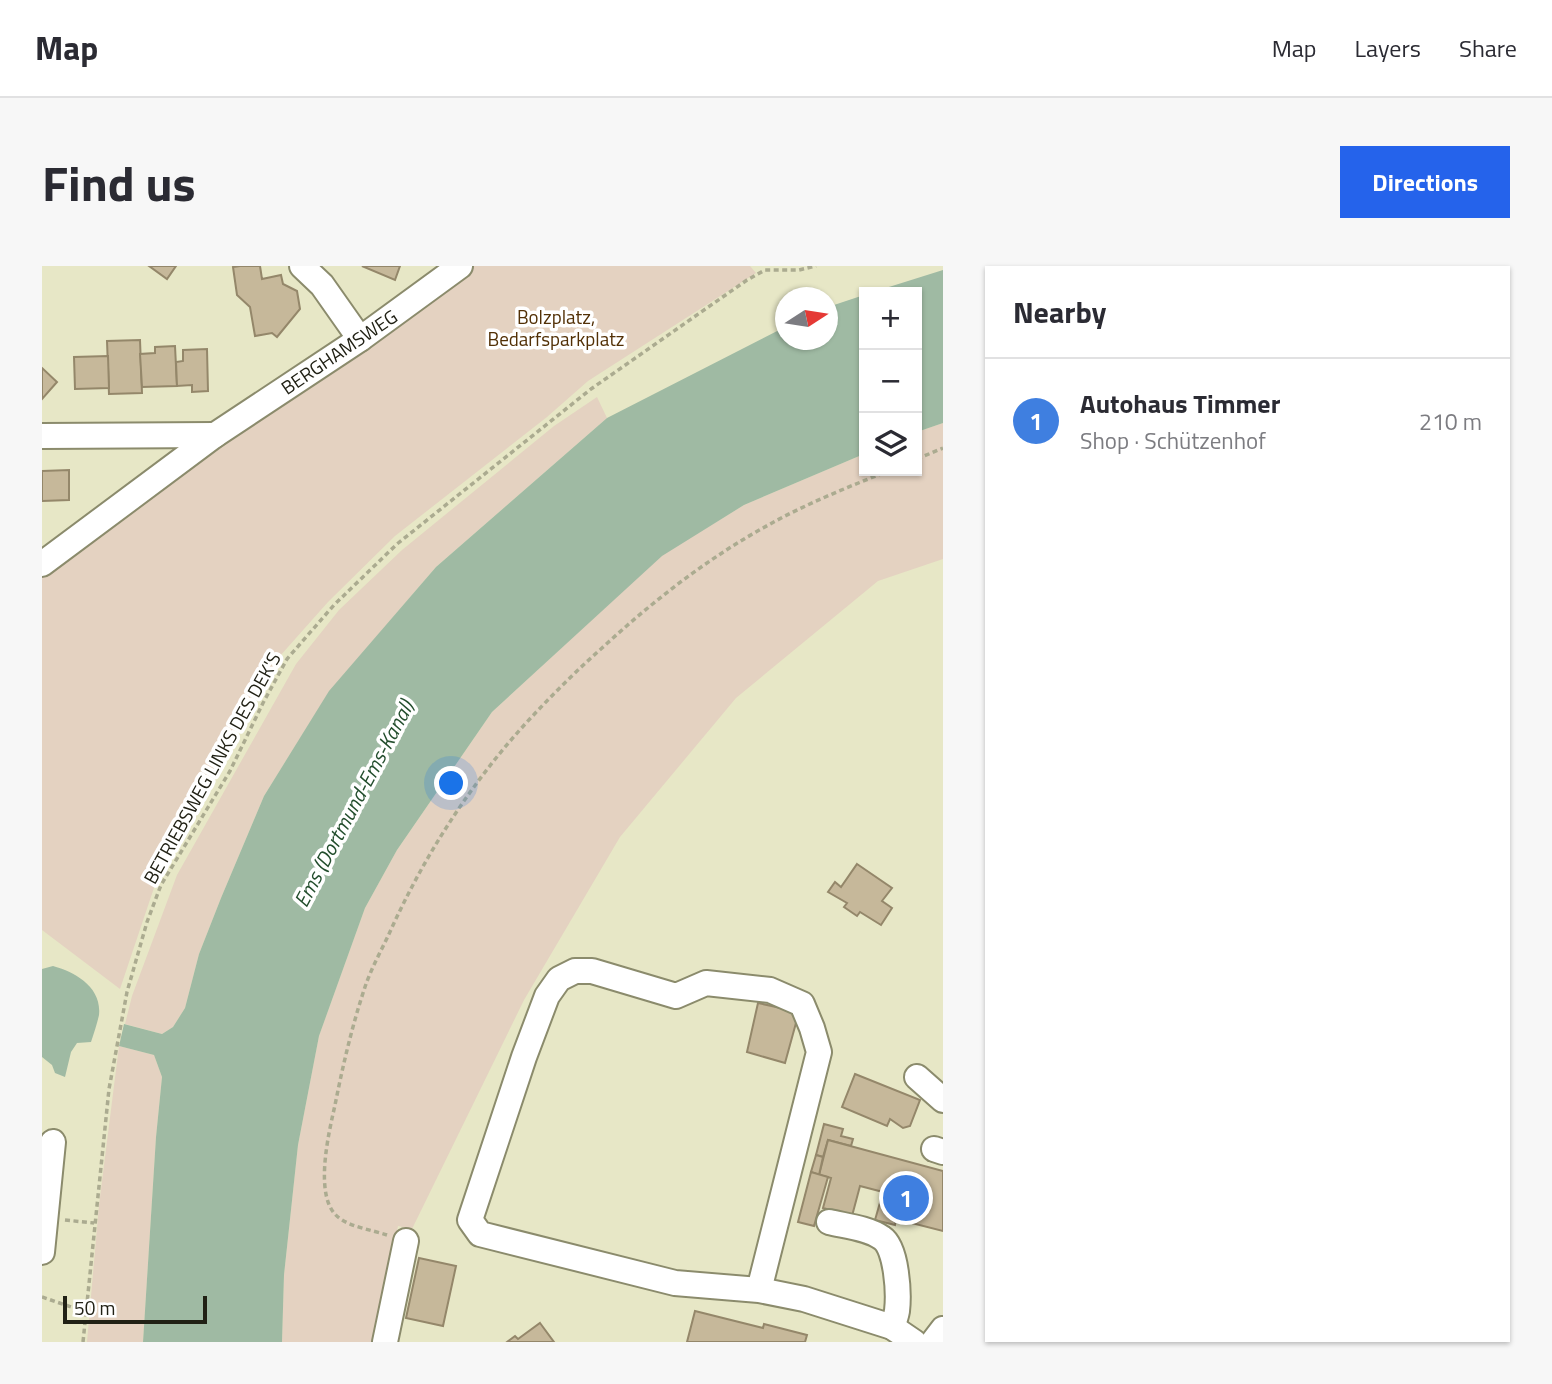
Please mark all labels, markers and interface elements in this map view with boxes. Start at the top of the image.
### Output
text: Map [35,23,98,73]
text: Map [1272,30,1317,66]
text: Layers [1355,30,1421,66]
text: Share [1459,30,1517,66]
text: Find us [42,145,196,220]
button: Directions [1340,146,1510,218]
north arrow [775,287,838,350]
map controls [859,287,922,476]
button: + [859,287,922,350]
text: Nearby [1013,289,1106,335]
street label: BERGHAMSWEG [275,302,403,401]
park label: Bolzplatz, Bedarfsparkplatz [487,302,625,353]
button: − [859,350,922,413]
text: Autohaus Timmer [1080,384,1280,423]
text: 1 [1030,404,1042,439]
text: 210 m [1419,404,1482,439]
button: layers [859,413,922,476]
text: Shop · Schützenhof [1080,423,1266,458]
street label: BETRIEBSWEG LINKS DES DEK'S [136,647,288,889]
water label: Ems (Dortmund-Ems-Kanal) [285,693,422,913]
your location [434,766,468,800]
pin: 1 [883,1172,929,1224]
scale bar [63,1293,206,1325]
text: 50 m [74,1293,115,1322]

